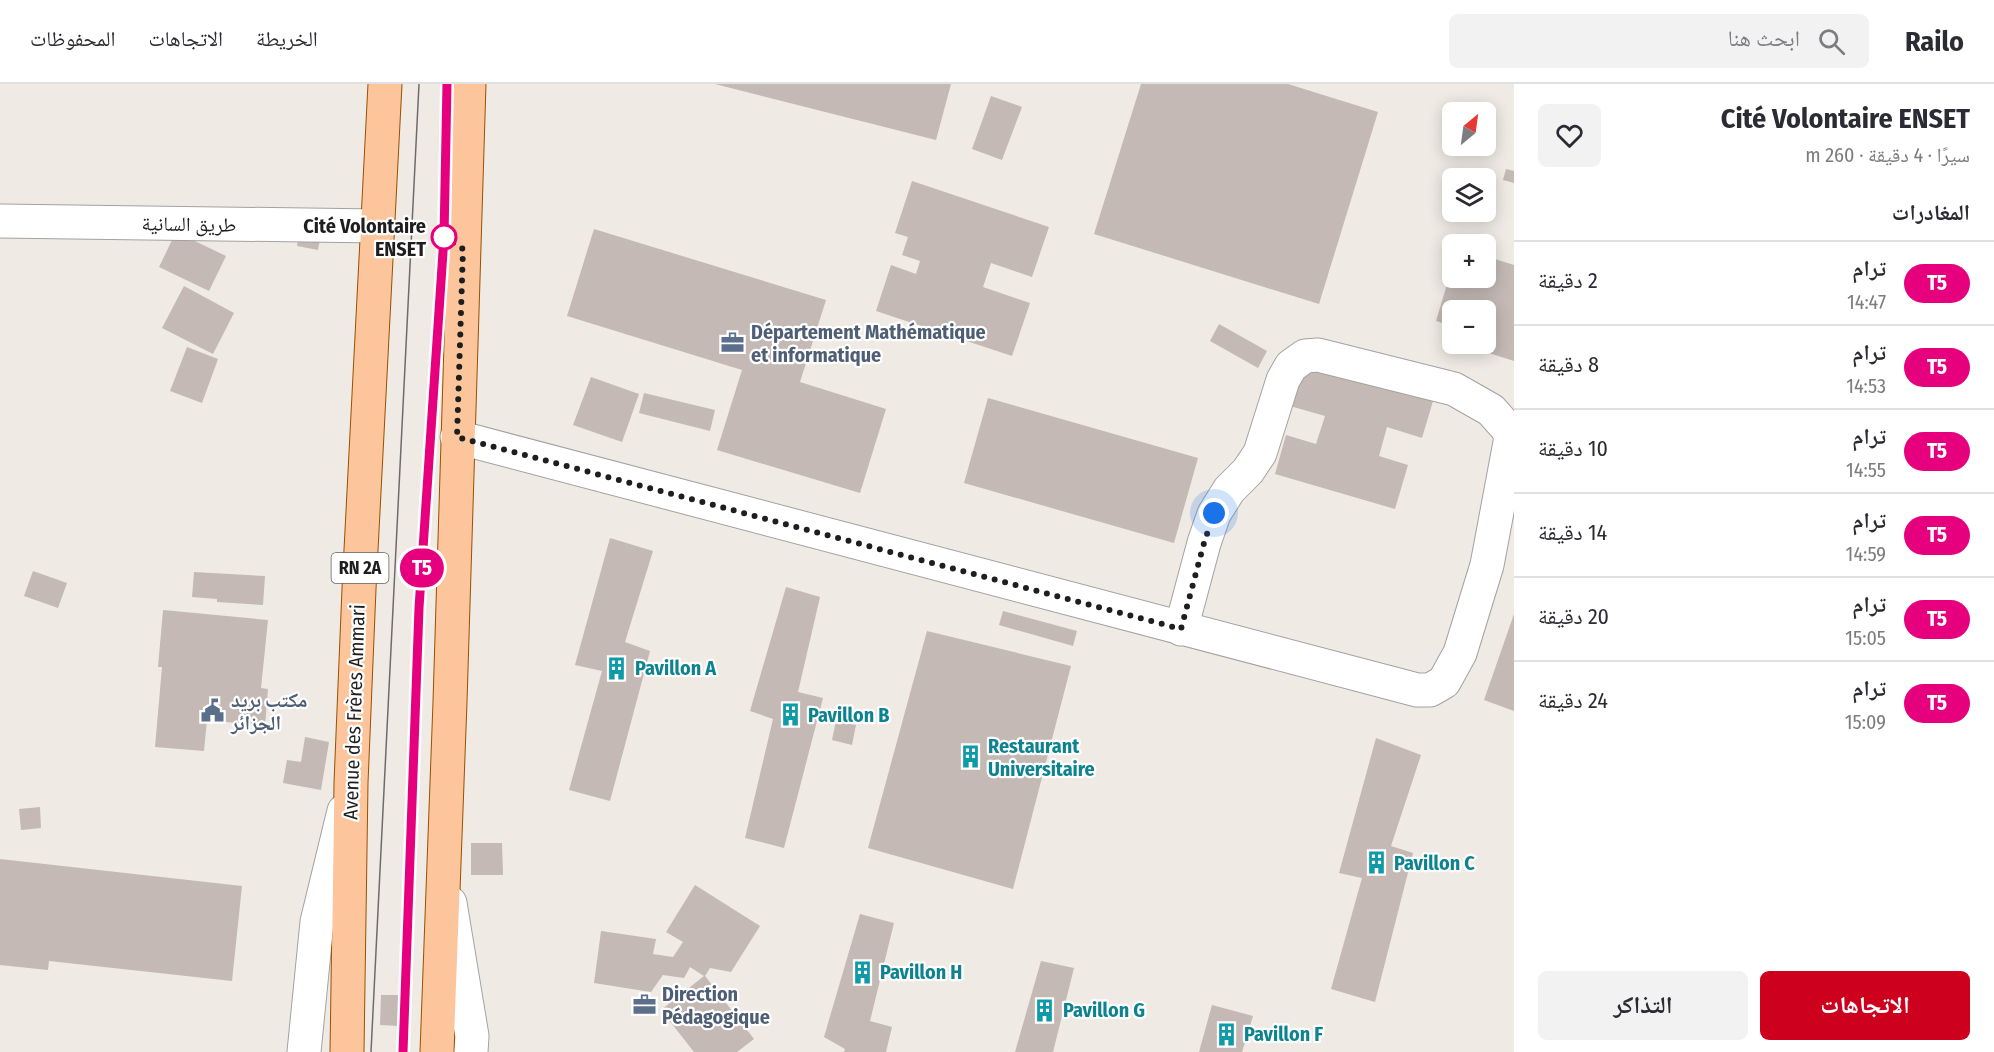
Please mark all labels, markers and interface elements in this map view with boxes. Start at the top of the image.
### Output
search box [1449,14,1869,68]
text: ابحث هنا [1728,25,1800,52]
icon: search [1815,25,1848,58]
text: Railo [1905,25,1964,58]
text: المحفوظات [30,26,115,52]
text: الاتجاهات [148,26,223,52]
text: الخريطة [256,26,318,52]
north arrow [1442,102,1496,156]
map controls [1442,102,1496,354]
text: Cité Volontaire ENSET [1721,102,1970,135]
button: heart [1538,104,1601,167]
text: سيرًا · 4 دقيقة · 260 m [1805,143,1970,167]
button: layers [1442,168,1496,222]
text: المغادرات [1892,199,1970,226]
street label: طريق السانية [141,211,237,237]
place label: Cité Volontaire ENSET [303,214,426,261]
marker: Cité Volontaire ENSET [431,224,457,250]
button: + [1442,234,1496,288]
text: ترام [1852,255,1886,282]
text: 2 دقيقة [1538,267,1598,294]
text: T5 [1927,270,1947,296]
text: 14:47 [1847,290,1886,314]
button: − [1442,300,1496,354]
place label: Département Mathématique et informatique [751,320,986,367]
office icon: Département Mathématique et informatique [720,330,746,356]
text: ترام [1852,339,1886,366]
text: 8 دقيقة [1538,351,1599,378]
text: T5 [1927,354,1947,380]
text: 14:53 [1846,374,1886,398]
text: ترام [1852,423,1886,450]
text: 10 دقيقة [1538,435,1608,462]
text: T5 [1927,438,1947,464]
text: 14:55 [1846,458,1886,482]
your location [1199,498,1229,528]
text: ترام [1852,507,1886,534]
text: 14 دقيقة [1538,519,1607,546]
text: T5 [1927,522,1947,548]
text: 14:59 [1846,542,1886,566]
line badge: T5 [395,548,449,588]
road number: RN 2A [332,553,388,583]
text: T5 [412,555,432,581]
text: ترام [1852,591,1886,618]
text: 20 دقيقة [1538,603,1609,630]
street label: Avenue des Frères Ammari [338,604,370,820]
text: T5 [1927,606,1947,632]
text: 15:05 [1845,626,1886,650]
building icon: Pavillon A [604,655,630,681]
place label: Pavillon A [635,656,717,680]
text: ترام [1852,675,1886,702]
text: 24 دقيقة [1538,687,1608,714]
place label: مكتب بريد الجزائر [230,688,307,735]
text: T5 [1927,690,1947,716]
public building icon: مكتب بريد الجزائر [200,698,226,724]
building icon: Pavillon B [777,702,803,728]
place label: Pavillon B [808,703,889,727]
text: 15:09 [1845,710,1886,734]
place label: Restaurant Universitaire [988,734,1095,781]
building icon: Restaurant Universitaire [957,744,983,770]
building icon: Pavillon C [1363,850,1389,876]
place label: Pavillon C [1394,851,1475,875]
building icon: Pavillon H [849,959,875,985]
place label: Pavillon H [880,960,962,984]
button: التذاكر [1538,971,1748,1040]
button: الاتجاهات [1760,971,1970,1040]
place label: Direction Pédagogique [662,982,770,1029]
office icon: Direction Pédagogique [631,992,657,1018]
building icon: Pavillon G [1032,997,1058,1023]
place label: Pavillon G [1063,998,1145,1022]
building icon: Pavillon F [1213,1021,1239,1047]
place label: Pavillon F [1244,1022,1323,1046]

